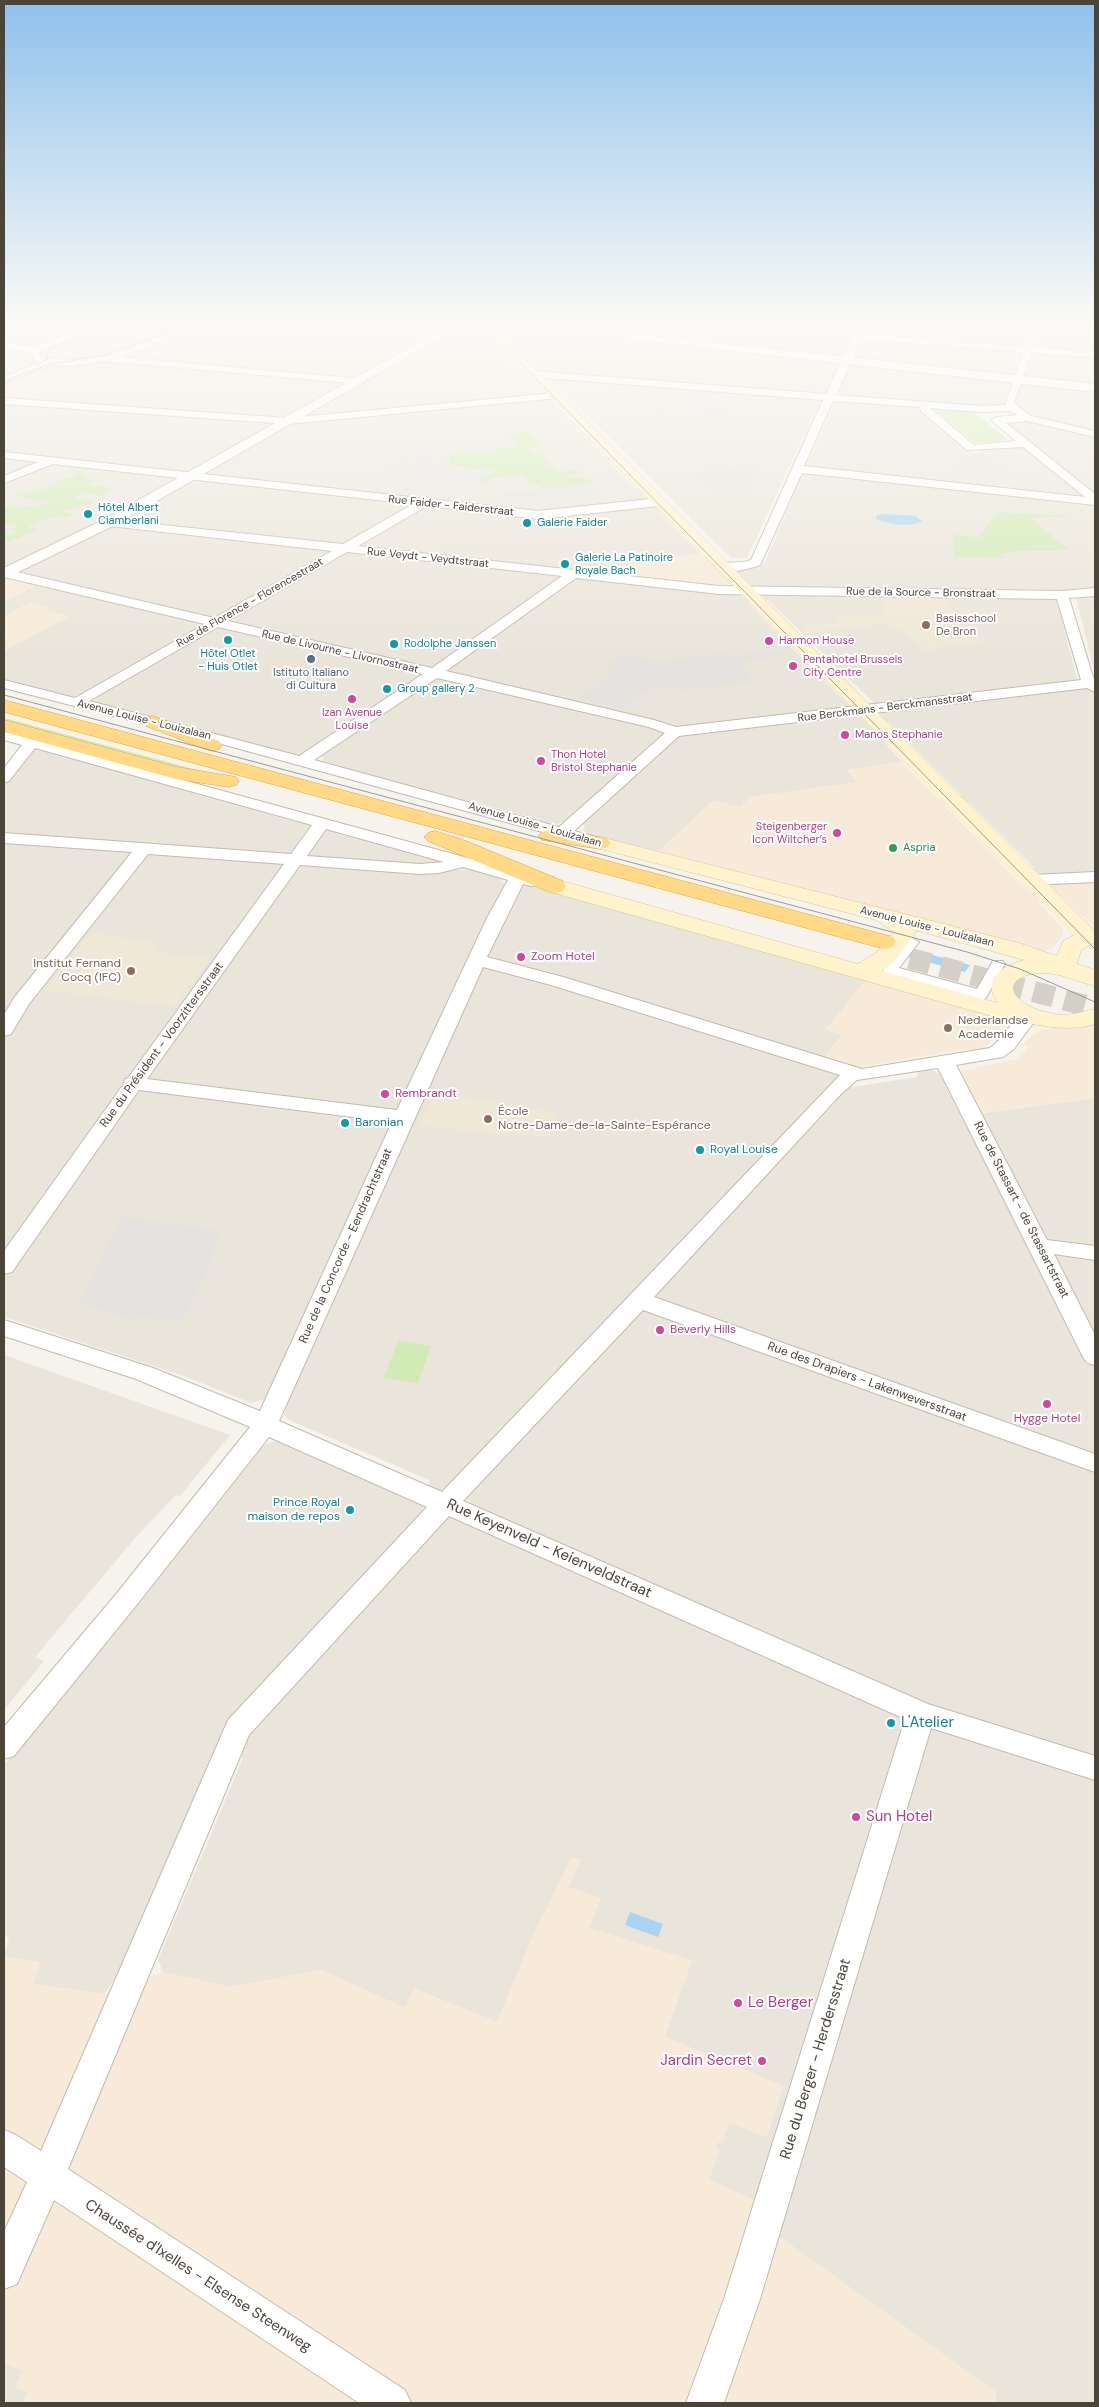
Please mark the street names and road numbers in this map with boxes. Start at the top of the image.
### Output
street label: Rue Faider - Faiderstraat [388,493,514,519]
street label: Rue Veydt - Veydtstraat [366,545,490,571]
street label: Rue de Florence - Florencestraat [174,555,326,651]
street label: Rue de la Source - Bronstraat [846,585,996,601]
street label: Rue de Livourne - Livornostraat [260,628,420,676]
street label: Rue Berckmans - Berckmansstraat [797,691,973,725]
street label: Avenue Louise - Louizalaan [76,697,212,743]
street label: Avenue Louise - Louizalaan [467,800,603,850]
street label: Avenue Louise - Louizalaan [859,904,995,950]
street label: Rue du Président - Voorzittersstraat [97,960,227,1130]
street label: Rue de Stassart - de Stassartstraat [970,1119,1072,1301]
street label: Rue de la Concorde - Eendrachtstraat [296,1146,396,1346]
street label: Rue des Drapiers - Lakenweversstraat [765,1339,969,1425]
street label: Rue Keyenveld - Keienveldstraat [444,1495,654,1603]
street label: Rue du Berger - Herdersstraat [777,1957,855,2161]
street label: Chaussée d'Ixelles - Elsense Steenweg [81,2196,315,2356]

